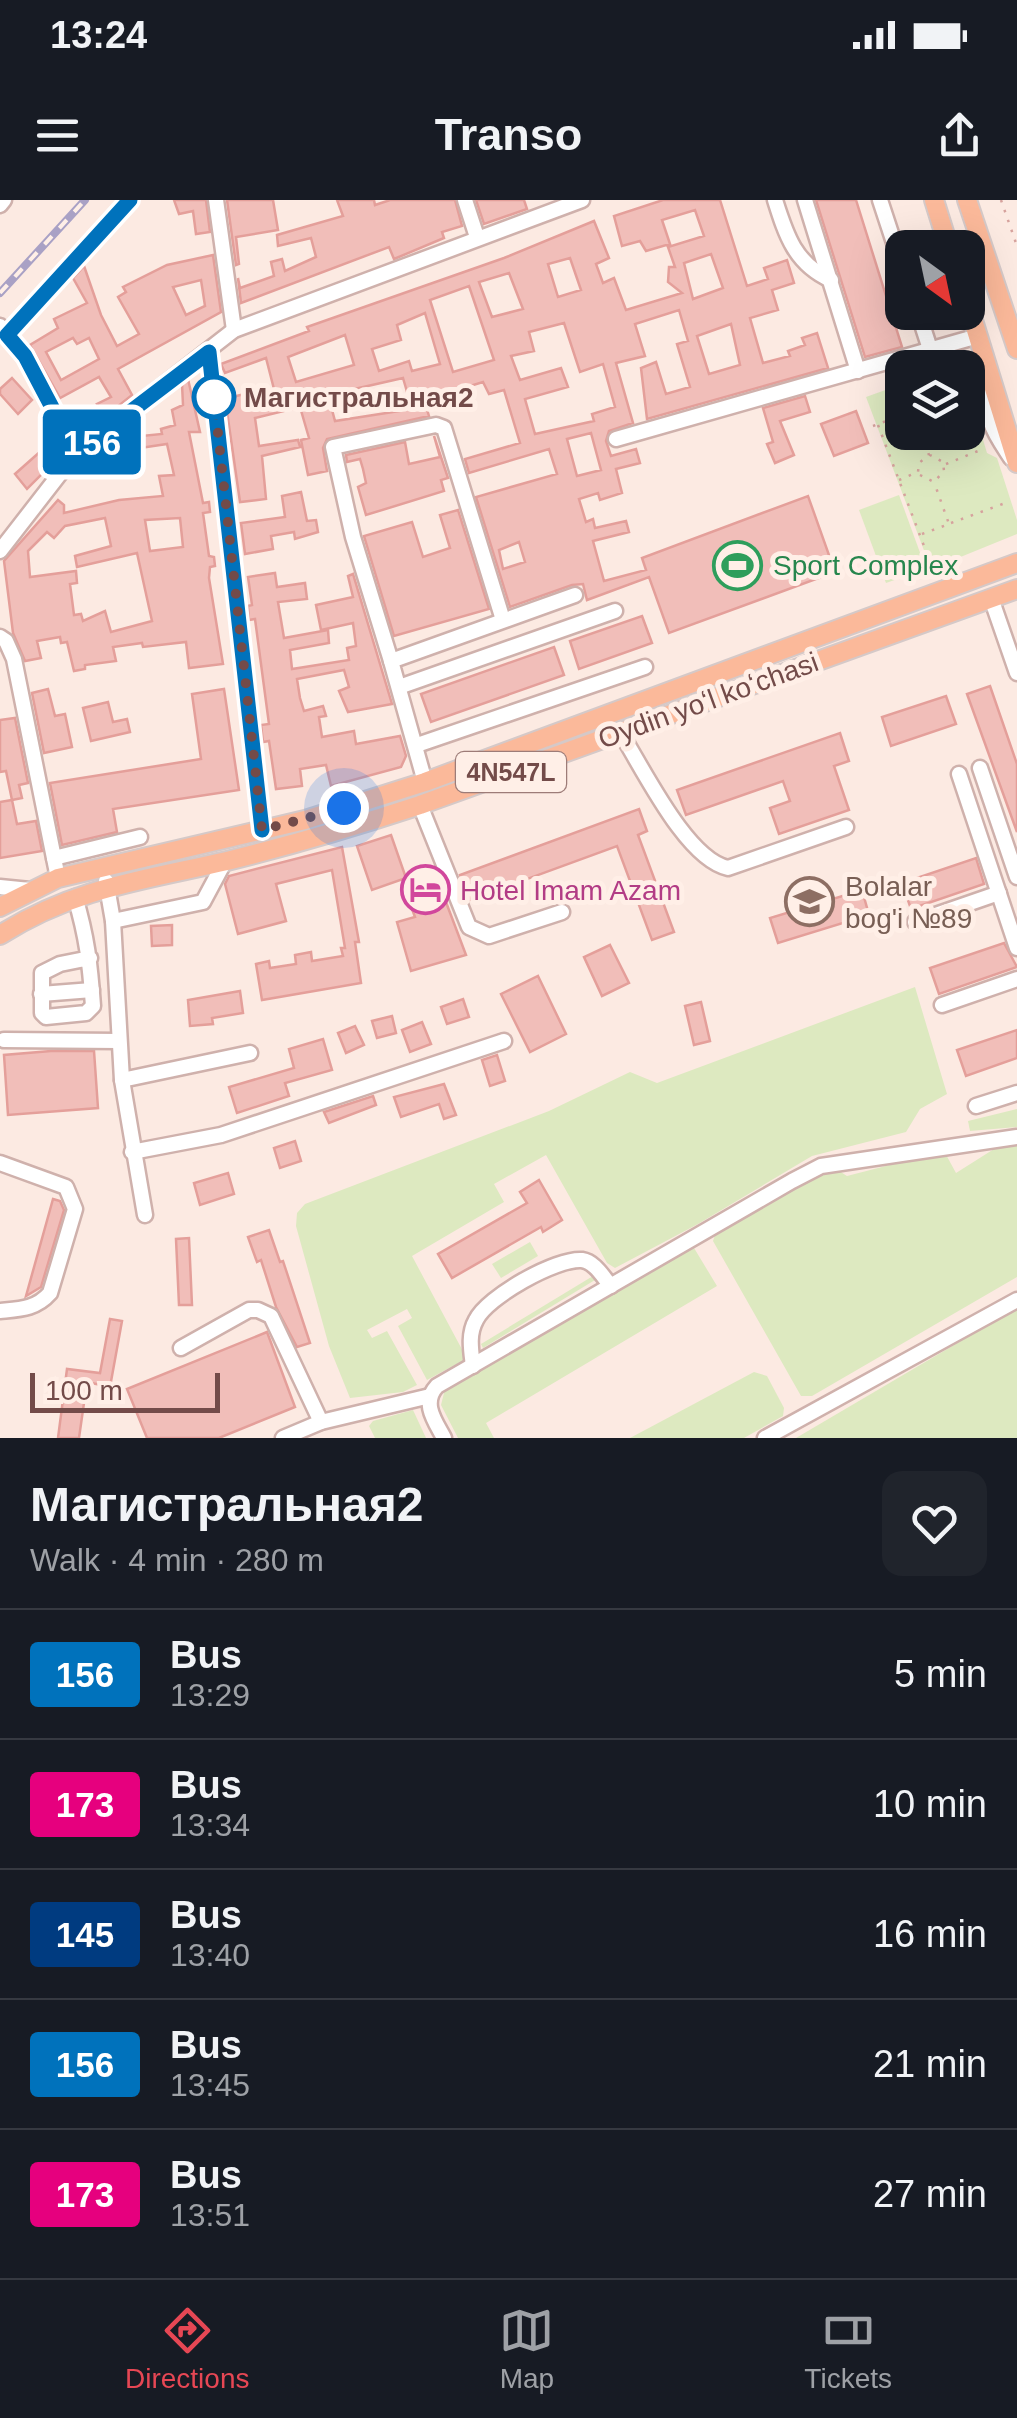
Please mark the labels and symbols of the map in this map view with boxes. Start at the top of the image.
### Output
north arrow [885,230,985,330]
marker: Магистральная2 [193,376,235,418]
place label: Магистральная2 [244,382,473,413]
line badge: 156 [34,410,150,474]
sports icon: Sport Complex [712,539,764,591]
place label: Sport Complex [773,550,958,581]
street label: Oydin yoʻl koʻchasi [594,646,822,755]
road number: 4N547L [456,752,566,792]
your location [319,783,369,833]
hotel icon: Hotel Imam Azam [399,864,451,916]
place label: Bolalar bog'i №89 [845,871,972,934]
place label: Hotel Imam Azam [460,875,681,906]
school or university icon: Bolalar bog'i №89 [784,876,836,928]
scale bar [30,1368,220,1412]

